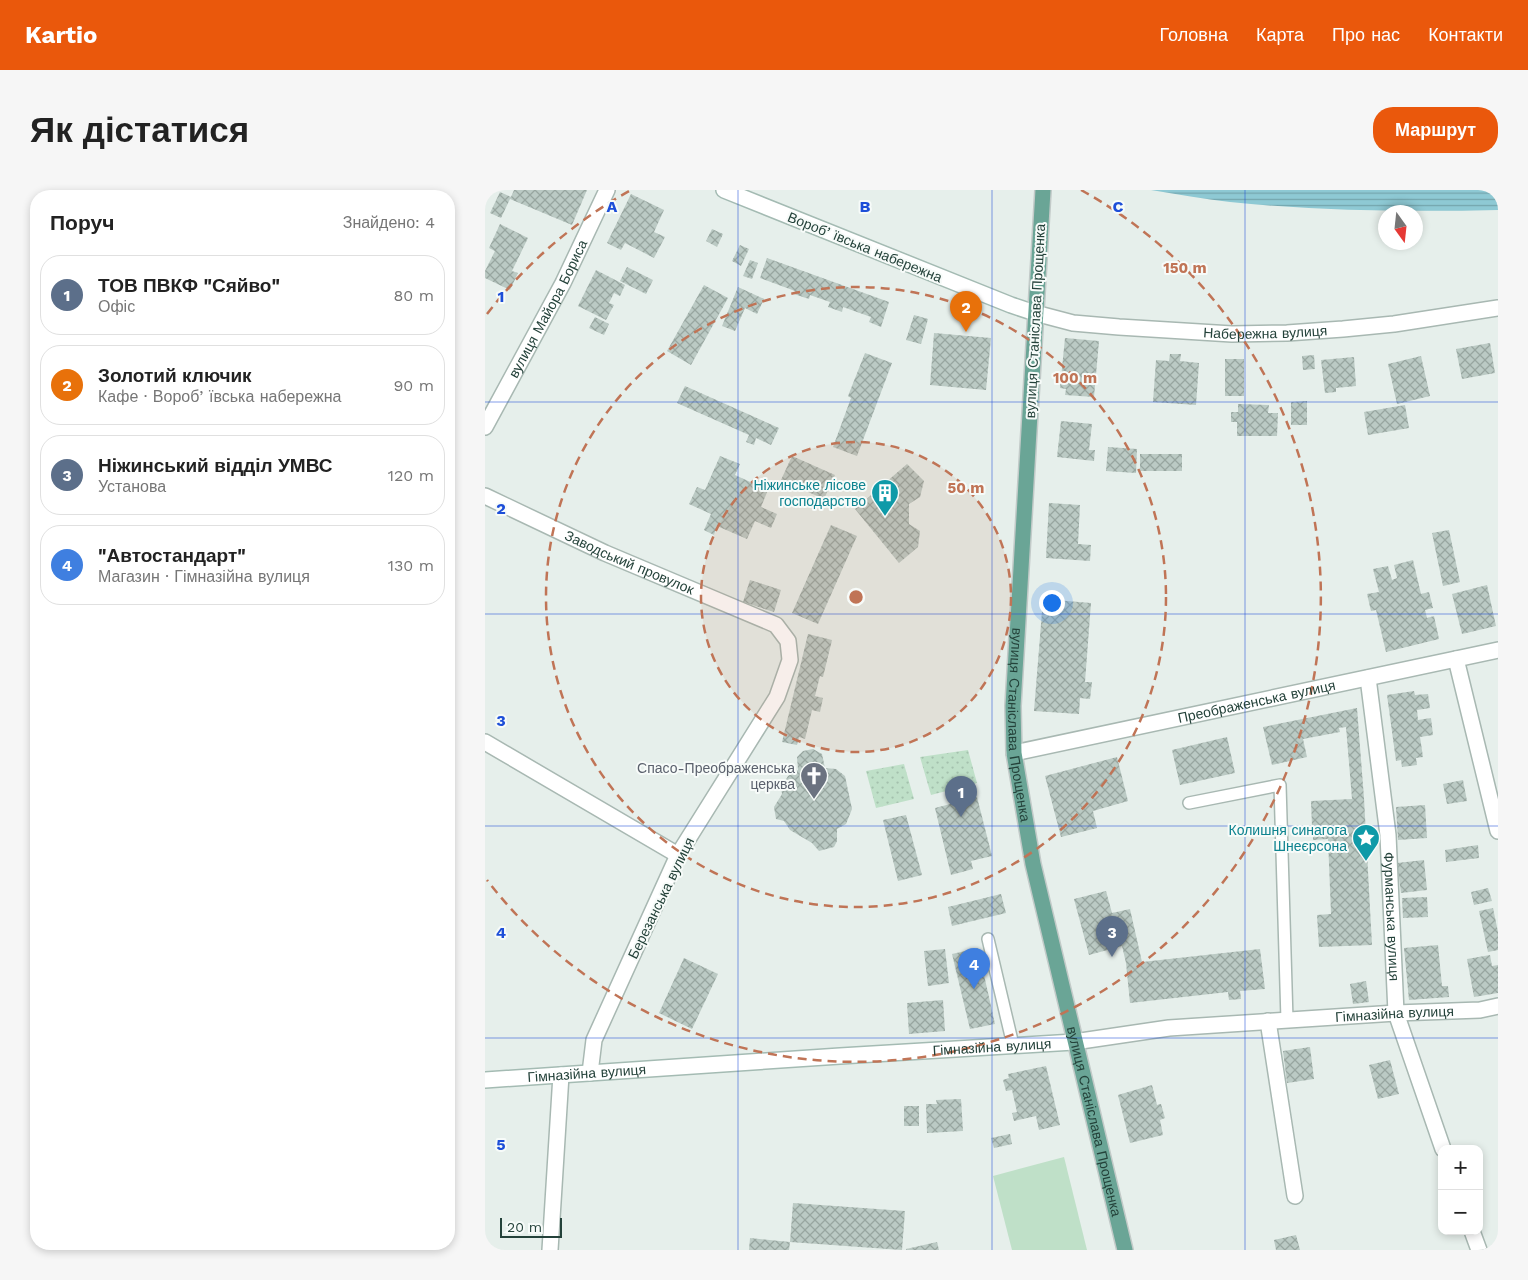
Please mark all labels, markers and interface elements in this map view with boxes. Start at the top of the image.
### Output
text: Kartio [25,21,97,49]
text: Головна [1160,24,1228,45]
text: Карта [1256,24,1304,45]
text: Про нас [1332,24,1400,45]
text: Контакти [1428,24,1503,45]
button: Маршрут [1373,107,1498,153]
text: Як дістатися [30,109,249,151]
text: A [607,197,618,216]
text: B [860,197,871,216]
text: C [1113,197,1124,216]
north arrow [1378,205,1423,250]
street label: Воробʼївська набережна [785,209,945,285]
text: Поруч [50,210,114,235]
text: Знайдено: 4 [343,213,435,232]
street label: вулиця Станіслава Прощенка [1022,223,1048,419]
street label: вулиця Майора Бориса [505,237,590,380]
text: 150 m [1163,259,1207,277]
text: ТОВ ПВКФ "Сяйво" [98,274,280,297]
text: 1 [64,286,70,305]
text: 80 m [393,286,434,305]
text: 1 [498,287,504,306]
pin: 2 [950,291,982,332]
text: Офіс [98,297,135,316]
street label: Набережна вулиця [1203,322,1328,342]
text: Золотий ключик [98,364,252,387]
text: 100 m [1053,369,1097,387]
text: 2 [62,376,72,395]
text: 90 m [393,376,434,395]
text: Кафе · Воробʼївська набережна [98,387,341,406]
text: Ніжинський відділ УМВС [98,454,332,477]
text: 3 [62,466,72,485]
text: 120 m [388,466,434,485]
text: Установа [98,477,166,496]
place label: Ніжинське лісове господарство [753,477,866,509]
building icon: Ніжинське лісове господарство [870,478,900,517]
text: 50 m [948,479,984,497]
text: 2 [496,499,506,518]
street label: Заводський провулок [562,527,697,598]
text: "Автостандарт" [98,544,246,567]
text: 4 [62,556,72,575]
text: 130 m [388,556,434,575]
text: Магазин · Гімназійна вулиця [98,567,310,586]
centre of rings [847,588,865,606]
your location [1039,590,1065,616]
street label: вулиця Станіслава Прощенка [1005,627,1034,823]
street label: Преображенська вулиця [1176,677,1337,726]
text: 3 [496,711,506,730]
place label: Спасо-Преображенська церква [637,760,795,792]
church icon: Спасо-Преображенська церква [799,761,829,800]
pin: 1 [945,776,977,817]
place label: Колишня синагога Шнеєрсона [1229,822,1347,854]
place icon: Колишня синагога Шнеєрсона [1351,823,1381,862]
street label: Березанська вулиця [625,835,697,961]
street label: Фурманська вулиця [1381,852,1403,982]
pin: 3 [1096,916,1128,957]
text: 4 [496,923,506,942]
pin: 4 [958,948,990,989]
street label: Гімназійна вулиця [1335,1003,1454,1025]
street label: вулиця Станіслава Прощенка [1064,1025,1125,1218]
street label: Гімназійна вулиця [932,1035,1052,1058]
street label: Гімназійна вулиця [527,1061,647,1085]
text: 5 [496,1135,506,1154]
map controls [1438,1145,1483,1235]
button: + [1438,1145,1483,1190]
button: − [1438,1190,1483,1235]
scale bar [500,1215,563,1238]
text: 20 m [507,1219,542,1235]

